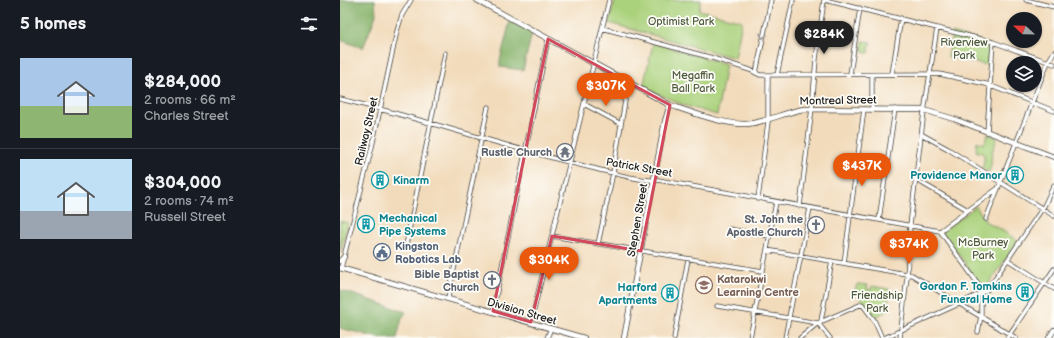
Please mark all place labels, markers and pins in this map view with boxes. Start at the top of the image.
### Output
pin: $284K [796,21,852,55]
pin: $307K [578,73,634,107]
temple icon: Rustle Church [555,142,575,162]
place label: Rustle Church [481,146,552,159]
pin: $437K [834,153,890,187]
building icon: Providence Manor [1005,165,1025,185]
place label: Providence Manor [910,169,1003,182]
building icon: Kinarm [370,170,390,190]
place label: Kinarm [393,174,429,187]
place label: Mechanical Pipe Systems [379,212,447,238]
place label: St. John the Apostle Church [726,213,803,239]
building icon: Mechanical Pipe Systems [356,214,376,234]
church icon: St. John the Apostle Church [806,215,826,235]
pin: $374K [881,231,937,265]
place label: Kingston Robotics Lab [395,240,462,266]
public building icon: Kingston Robotics Lab [372,242,392,262]
pin: $304K [521,247,577,281]
place label: Bible Baptist Church [414,268,479,294]
church icon: Bible Baptist Church [482,270,502,290]
place label: Katarokwi Learning Centre [717,273,799,299]
school or university icon: Katarokwi Learning Centre [694,275,714,295]
place label: Gordon F. Tomkins Funeral Home [920,280,1013,306]
place label: Harford Apartments [598,281,658,307]
building icon: Gordon F. Tomkins Funeral Home [1015,282,1035,302]
building icon: Harford Apartments [660,283,680,303]

